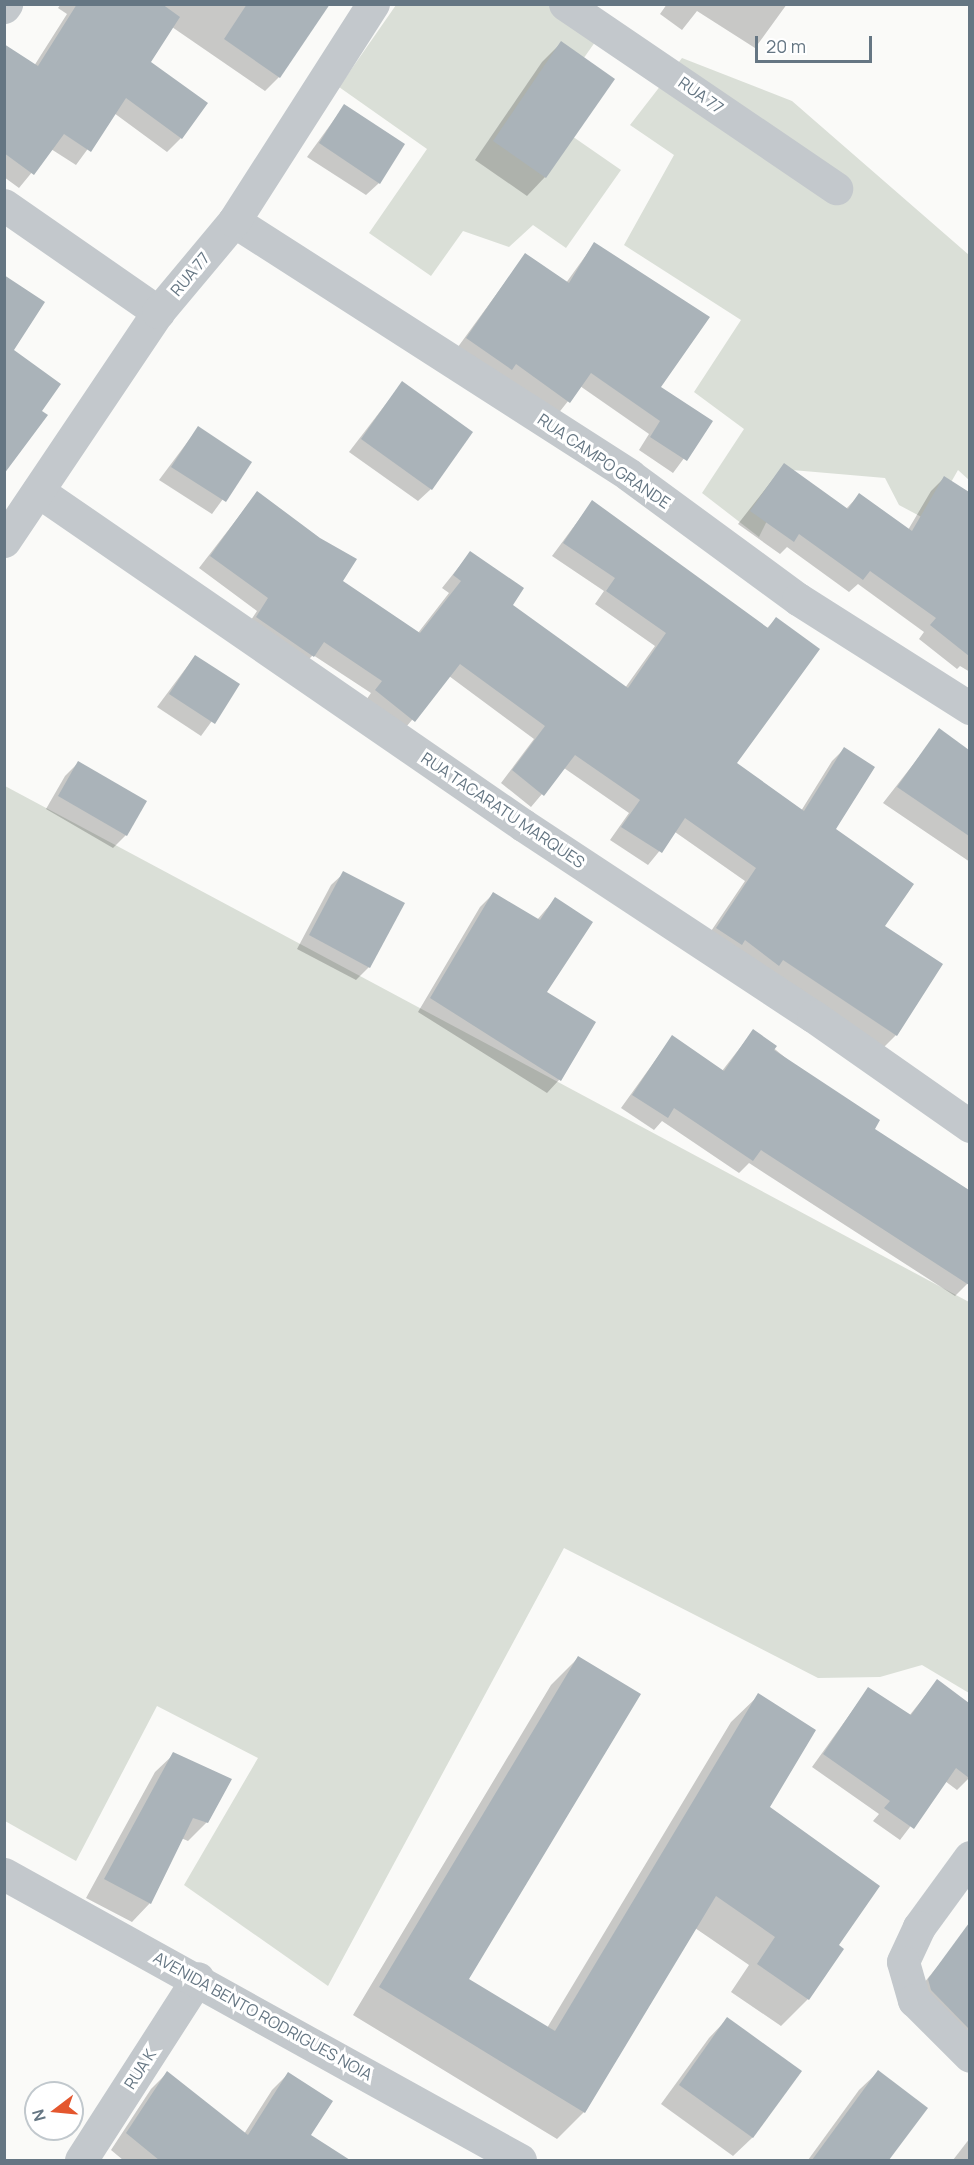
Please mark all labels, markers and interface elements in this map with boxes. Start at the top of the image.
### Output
scale bar [758,24,875,62]
text: 20 m [766,34,806,58]
street label: RUA 77 [675,73,727,117]
street label: RUA 77 [166,248,214,300]
street label: RUA CAMPO GRANDE [534,410,674,512]
street label: RUA TACARATU MARQUES [418,748,588,872]
street label: AVENIDA BENTO RODRIGUES NOIA [150,1948,376,2084]
street label: RUA K [120,2045,160,2093]
north arrow [24,2081,84,2141]
text: N [26,2107,51,2124]

